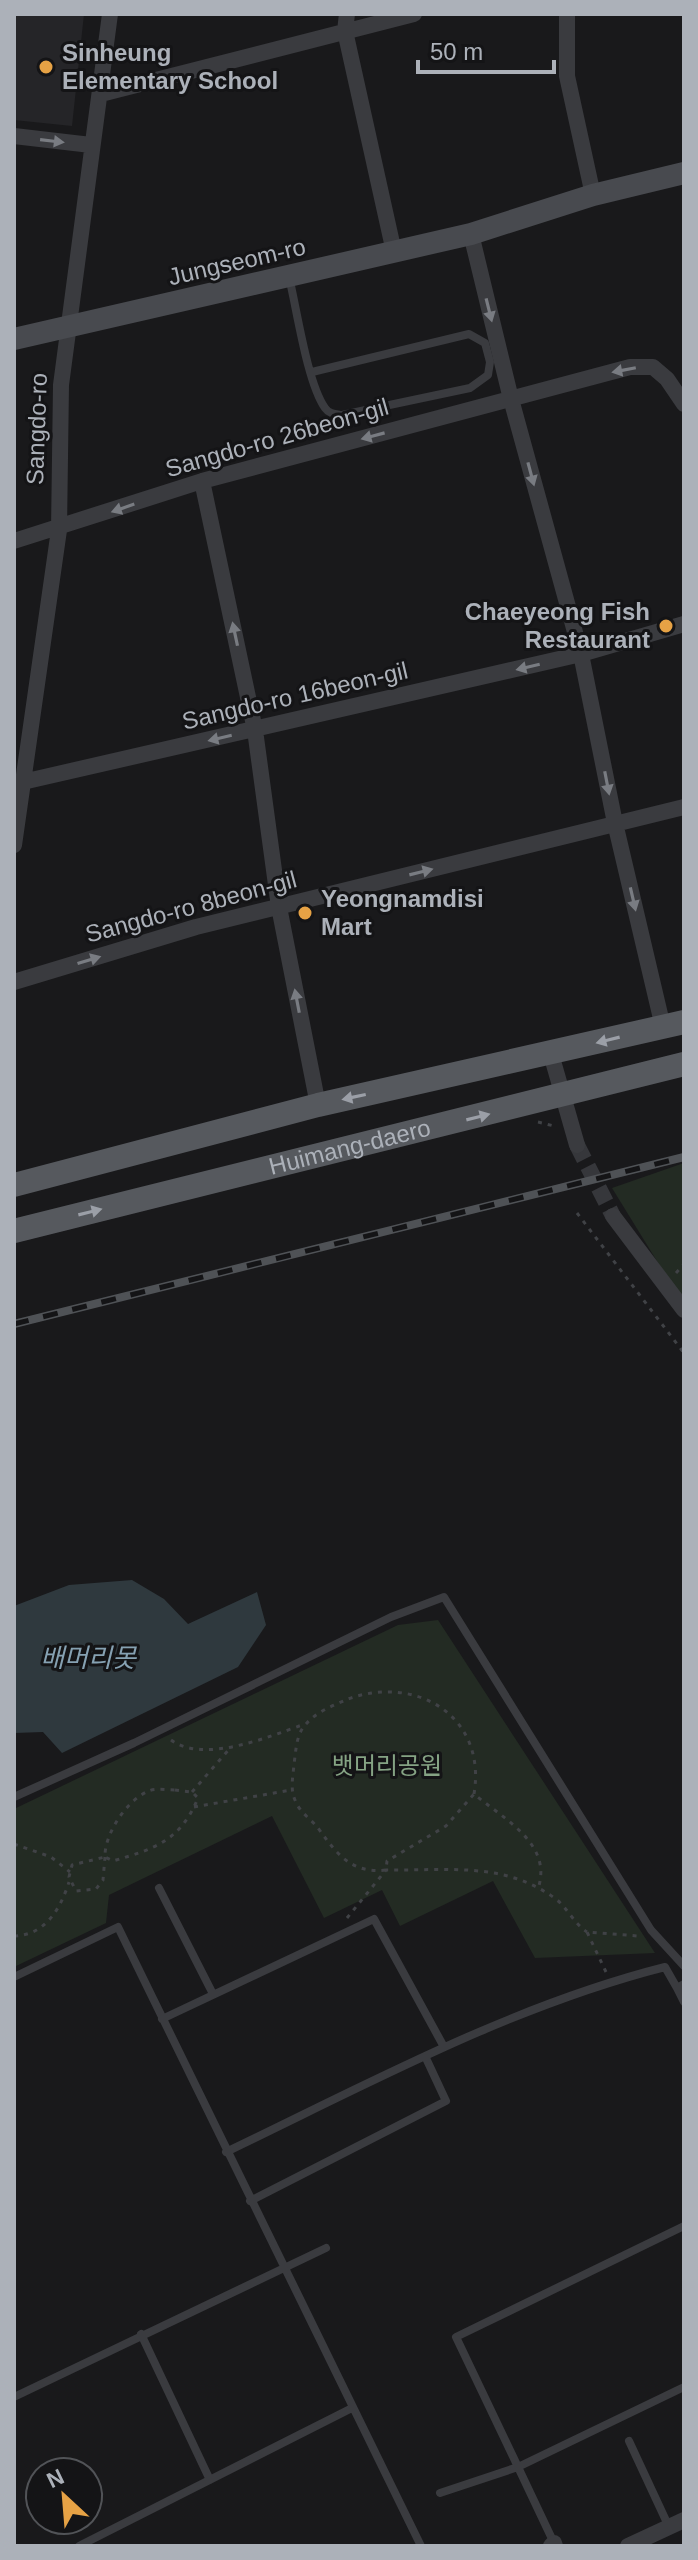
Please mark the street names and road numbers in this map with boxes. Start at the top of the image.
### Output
street label: Jungseom-ro [166,233,308,290]
street label: Sangdo-ro [21,373,52,485]
street label: Sangdo-ro 26beon-gil [162,393,392,482]
street label: Sangdo-ro 16beon-gil [179,656,410,735]
street label: Sangdo-ro 8beon-gil [82,865,299,948]
street label: Huimang-daero [266,1114,433,1180]

